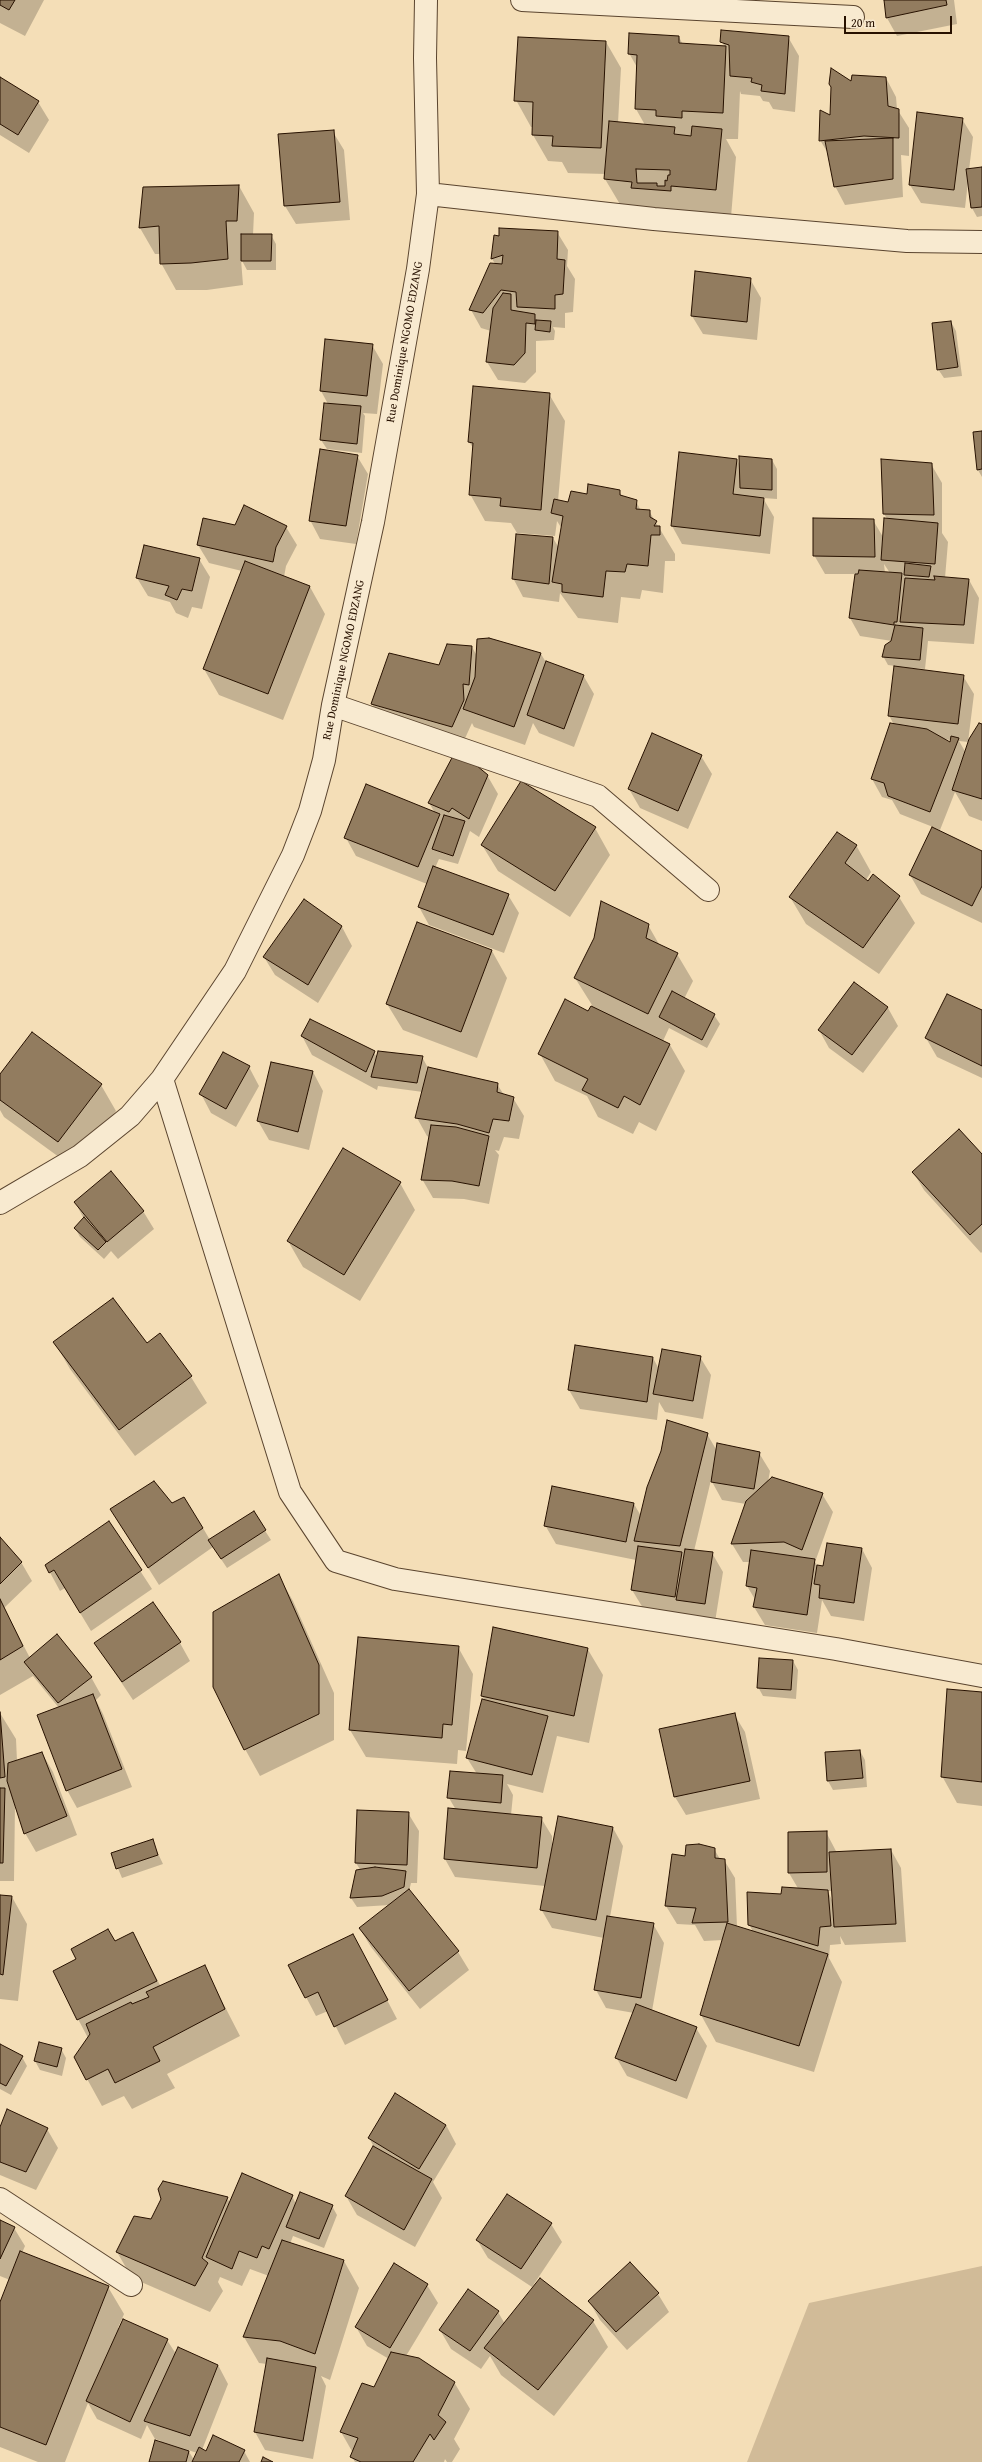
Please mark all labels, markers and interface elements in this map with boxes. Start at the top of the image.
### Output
scale bar [846,8,954,34]
text: 20 m [851,14,875,31]
street label: Rue Dominique NGOMO EDZANG [384,260,426,424]
street label: Rue Dominique NGOMO EDZANG [320,579,368,741]

